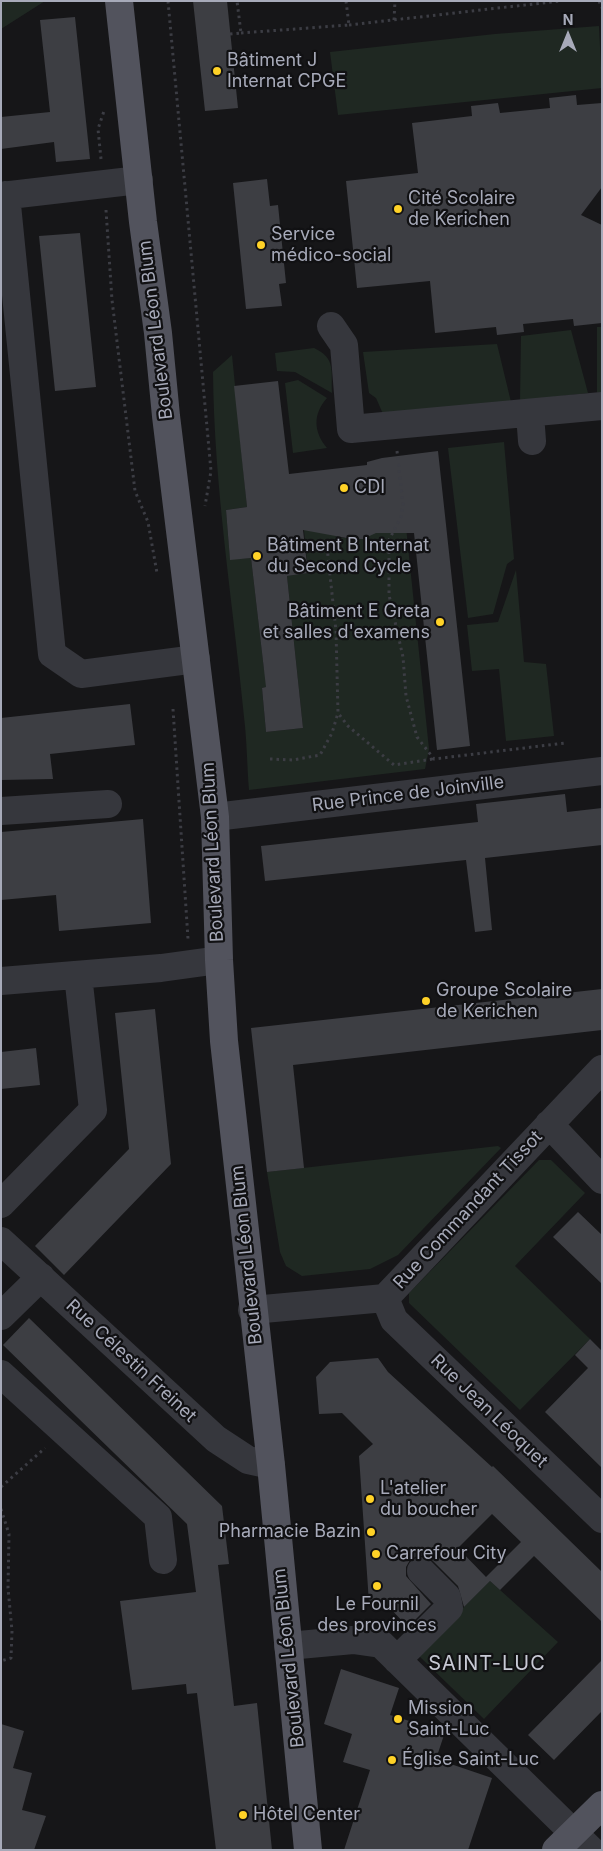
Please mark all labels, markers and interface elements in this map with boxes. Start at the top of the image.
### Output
north arrow [543,10,593,60]
text: N [563,11,573,28]
place label: Bâtiment J Internat CPGE [227,50,346,92]
marker: Bâtiment J Internat CPGE [211,65,223,77]
place label: Cité Scolaire de Kerichen [408,188,515,230]
marker: Cité Scolaire de Kerichen [392,203,404,215]
place label: Service médico-social [271,224,391,266]
street label: Boulevard Léon Blum [134,239,178,421]
marker: Service médico-social [255,239,267,251]
place label: CDI [354,477,385,499]
marker: CDI [338,482,350,494]
place label: Bâtiment B Internat du Second Cycle [267,535,429,578]
marker: Bâtiment B Internat du Second Cycle [251,550,263,562]
place label: Bâtiment E Greta et salles d'examens [263,601,430,644]
marker: Bâtiment E Greta et salles d'examens [434,616,446,628]
street label: Boulevard Léon Blum [198,761,228,943]
street label: Rue Prince de Joinville [311,772,505,816]
place label: Groupe Scolaire de Kerichen [436,980,572,1022]
marker: Groupe Scolaire de Kerichen [420,995,432,1007]
street label: Rue Commandant Tissot [389,1126,547,1294]
street label: Boulevard Léon Blum [227,1164,267,1346]
street label: Rue Célestin Freinet [61,1295,201,1427]
street label: Rue Jean Léoquet [426,1350,552,1472]
place label: L'atelier du boucher [380,1478,477,1520]
marker: L'atelier du boucher [364,1493,376,1505]
place label: Pharmacie Bazin [219,1521,361,1543]
marker: Pharmacie Bazin [365,1526,377,1538]
place label: Carrefour City [386,1543,507,1565]
marker: Carrefour City [370,1548,382,1560]
street label: Boulevard Léon Blum [269,1567,309,1749]
marker: Le Fournil des provinces [371,1580,383,1592]
place label: Le Fournil des provinces [317,1594,437,1636]
district label: SAINT-LUC [427,1652,547,1676]
place label: Mission Saint-Luc [408,1698,490,1740]
marker: Mission Saint-Luc [392,1713,404,1725]
place label: Église Saint-Luc [402,1749,539,1771]
marker: Église Saint-Luc [386,1754,398,1766]
place label: Hôtel Center [253,1804,360,1826]
marker: Hôtel Center [237,1809,249,1821]

